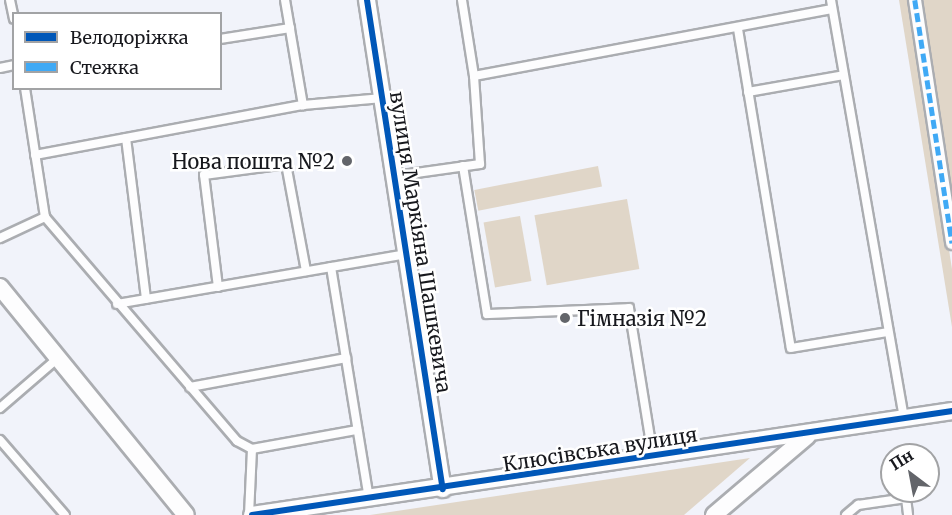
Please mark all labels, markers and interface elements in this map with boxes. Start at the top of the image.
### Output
legend [12,12,222,90]
text: Велодоріжка [70,26,189,49]
text: Стежка [70,56,139,79]
street label: вулиця Маркіяна Шашкевича [385,90,457,394]
place label: Нова пошта №2 [172,149,335,173]
marker: Нова пошта №2 [340,154,354,168]
place label: Гімназія №2 [577,306,707,330]
marker: Гімназія №2 [558,311,572,325]
street label: Клюсівська вулиця [501,422,699,476]
north arrow [880,443,940,503]
text: Пн [886,445,917,474]

